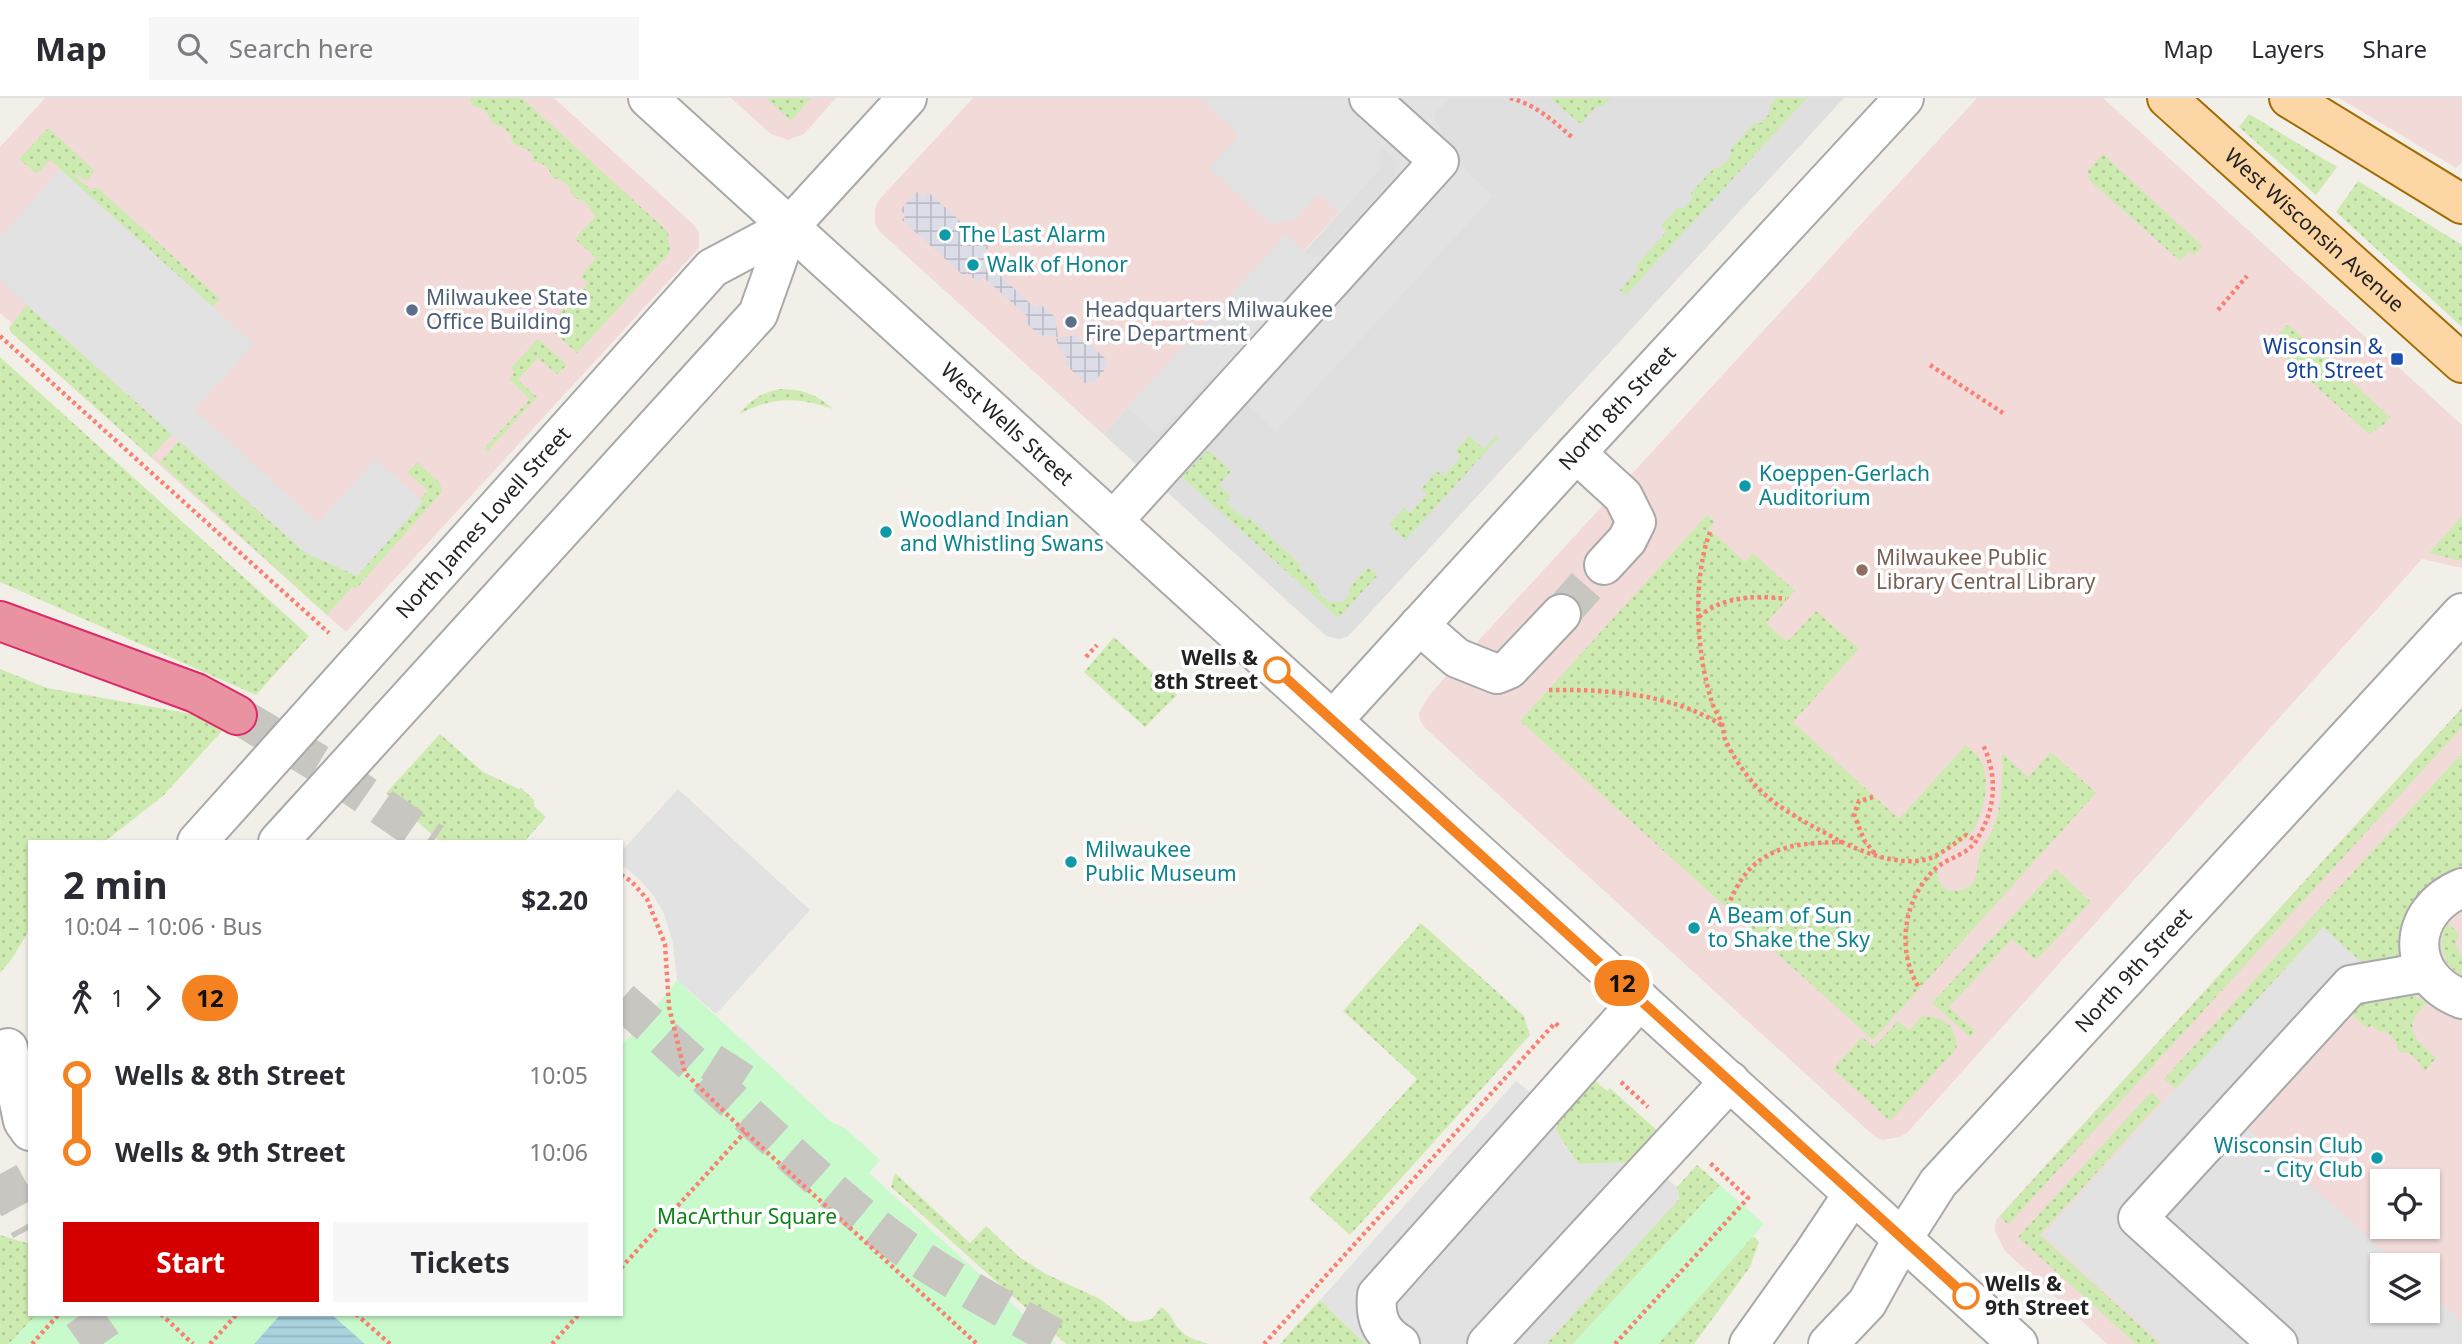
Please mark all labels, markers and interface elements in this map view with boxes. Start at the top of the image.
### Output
search box [149,17,639,80]
text: Map [35,26,107,71]
icon: search [173,29,211,67]
text: Search here [229,30,373,66]
text: Map [2163,32,2213,65]
text: Layers [2251,32,2325,65]
text: Share [2363,32,2427,65]
street label: West Wisconsin Avenue [2219,141,2411,318]
place label: The Last Alarm [959,220,1106,248]
marker: The Last Alarm [937,227,953,243]
place label: Walk of Honor [987,250,1128,278]
marker: Walk of Honor [965,257,981,273]
place label: Milwaukee State Office Building [426,283,588,335]
place label: Headquarters Milwaukee Fire Department [1085,295,1333,347]
marker: Milwaukee State Office Building [404,302,420,318]
marker: Headquarters Milwaukee Fire Department [1063,314,1079,330]
place label: Wisconsin & 9th Street [2263,332,2384,384]
street label: North 8th Street [1552,339,1682,476]
marker: Wisconsin & 9th Street [2389,351,2405,367]
street label: West Wells Street [935,356,1080,491]
street label: North James Lovell Street [389,420,577,624]
place label: Koeppen-Gerlach Auditorium [1759,459,1930,511]
marker: Koeppen-Gerlach Auditorium [1737,478,1753,494]
place label: Woodland Indian and Whistling Swans [900,505,1104,557]
marker: Woodland Indian and Whistling Swans [878,524,894,540]
place label: Milwaukee Public Library Central Library [1876,543,2096,595]
marker: Milwaukee Public Library Central Library [1854,562,1870,578]
place label: Wells & 8th Street [1154,643,1258,695]
marker: Wells & 8th Street [1264,657,1290,683]
place label: Milwaukee Public Museum [1085,835,1237,887]
marker: Milwaukee Public Museum [1063,854,1079,870]
text: 2 min [63,858,168,910]
text: $2.20 [521,882,588,918]
place label: A Beam of Sun to Shake the Sky [1708,901,1870,953]
street label: North 9th Street [2068,901,2198,1038]
text: 10:04 – 10:06 · Bus [63,910,262,942]
marker: A Beam of Sun to Shake the Sky [1686,920,1702,936]
line badge: 12 [1590,960,1654,1006]
text: 12 [1608,966,1636,999]
icon: walk [63,979,101,1017]
icon: forward [134,979,172,1017]
text: 12 [196,981,224,1014]
text: 1 [111,982,124,1014]
text: Wells & 8th Street [115,1057,346,1093]
text: 10:05 [529,1059,588,1091]
place label: Wisconsin Club - City Club [2214,1131,2363,1183]
text: Wells & 9th Street [115,1134,346,1170]
text: 10:06 [529,1136,588,1168]
marker: Wisconsin Club - City Club [2369,1150,2385,1166]
map controls [2370,1169,2440,1323]
button: locate [2370,1169,2440,1239]
park label: MacArthur Square [657,1202,837,1230]
button: Start [63,1222,319,1302]
button: Tickets [333,1222,588,1302]
button: layers [2370,1253,2440,1323]
place label: Wells & 9th Street [1985,1269,2089,1321]
marker: Wells & 9th Street [1953,1283,1979,1309]

